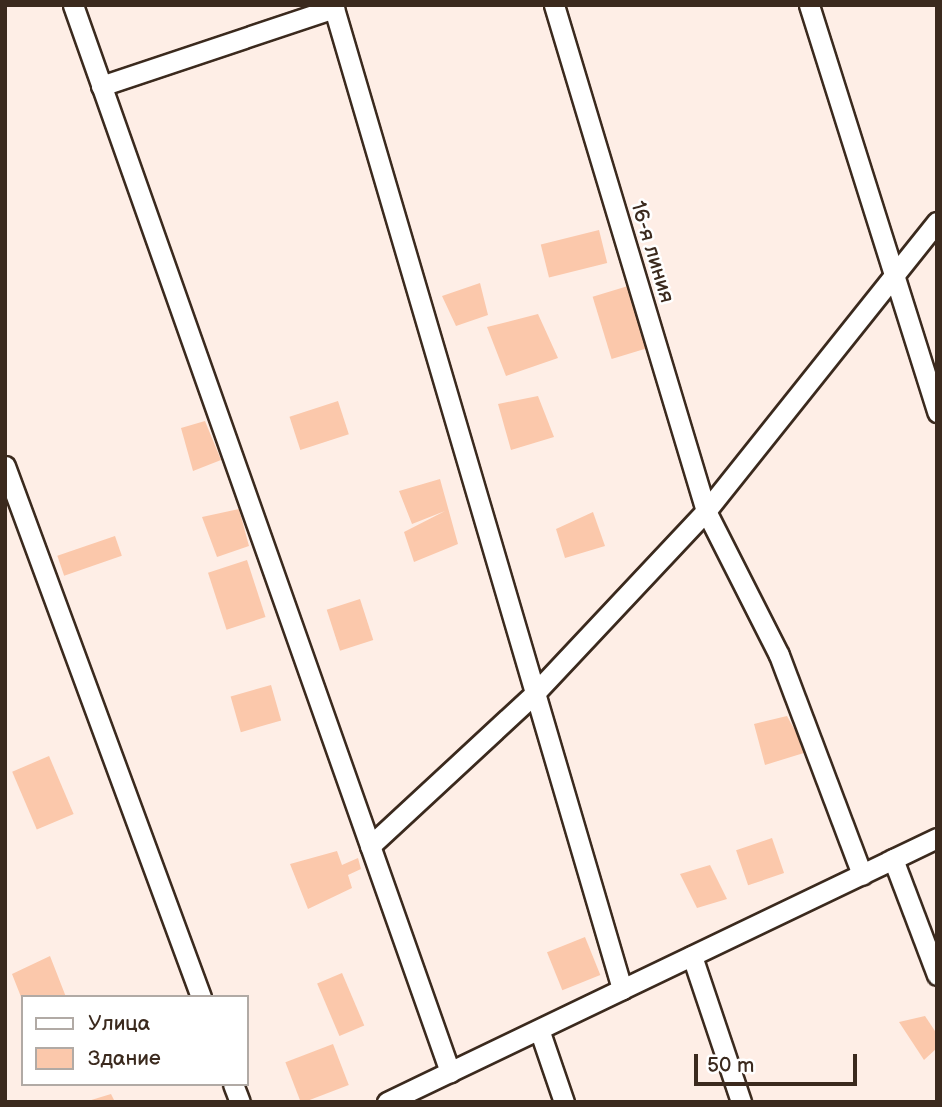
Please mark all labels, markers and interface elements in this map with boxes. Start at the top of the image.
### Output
street label: 16-я линия [625,198,679,306]
legend [21,995,248,1086]
text: Улица [88,1011,150,1036]
scale bar [697,1040,860,1084]
text: Здание [88,1046,161,1071]
text: 50 m [707,1053,754,1078]

